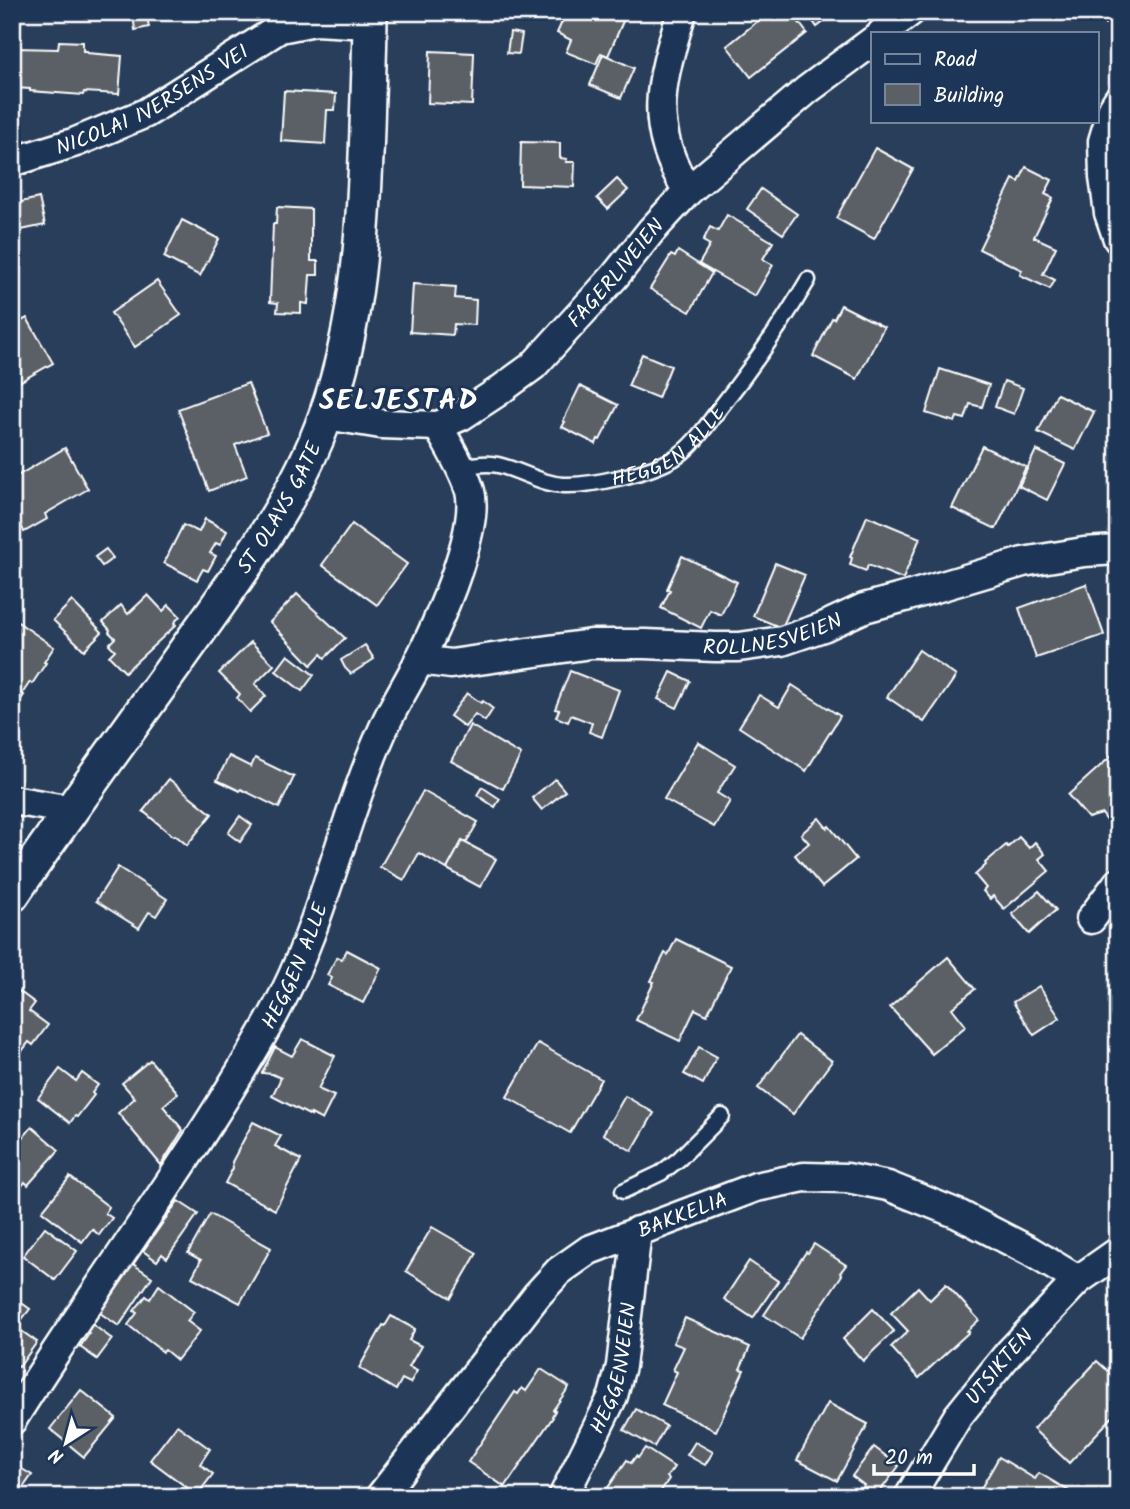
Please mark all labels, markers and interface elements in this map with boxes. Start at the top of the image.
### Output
legend [871,32,1098,122]
street label: NICOLAI IVERSENS VEI [52,37,256,165]
text: Road [934,44,977,77]
text: Building [934,80,1004,113]
street label: FAGERLIVEIEN [560,211,673,336]
district label: SELJESTAD [319,379,479,424]
street label: HEGGEN ALLE [608,398,735,497]
street label: ST OLAVS GATE [229,436,332,581]
street label: ROLLNESVEIEN [702,605,848,665]
street label: HEGGEN ALLE [254,898,338,1036]
street label: BAKKELIA [633,1184,733,1248]
street label: HEGGENVEIEN [582,1301,646,1440]
street label: UTSIKTEN [958,1322,1042,1413]
north arrow [32,1408,102,1478]
scale bar [874,1432,974,1476]
text: N [44,1439,71,1471]
text: 20 m [885,1442,933,1475]

